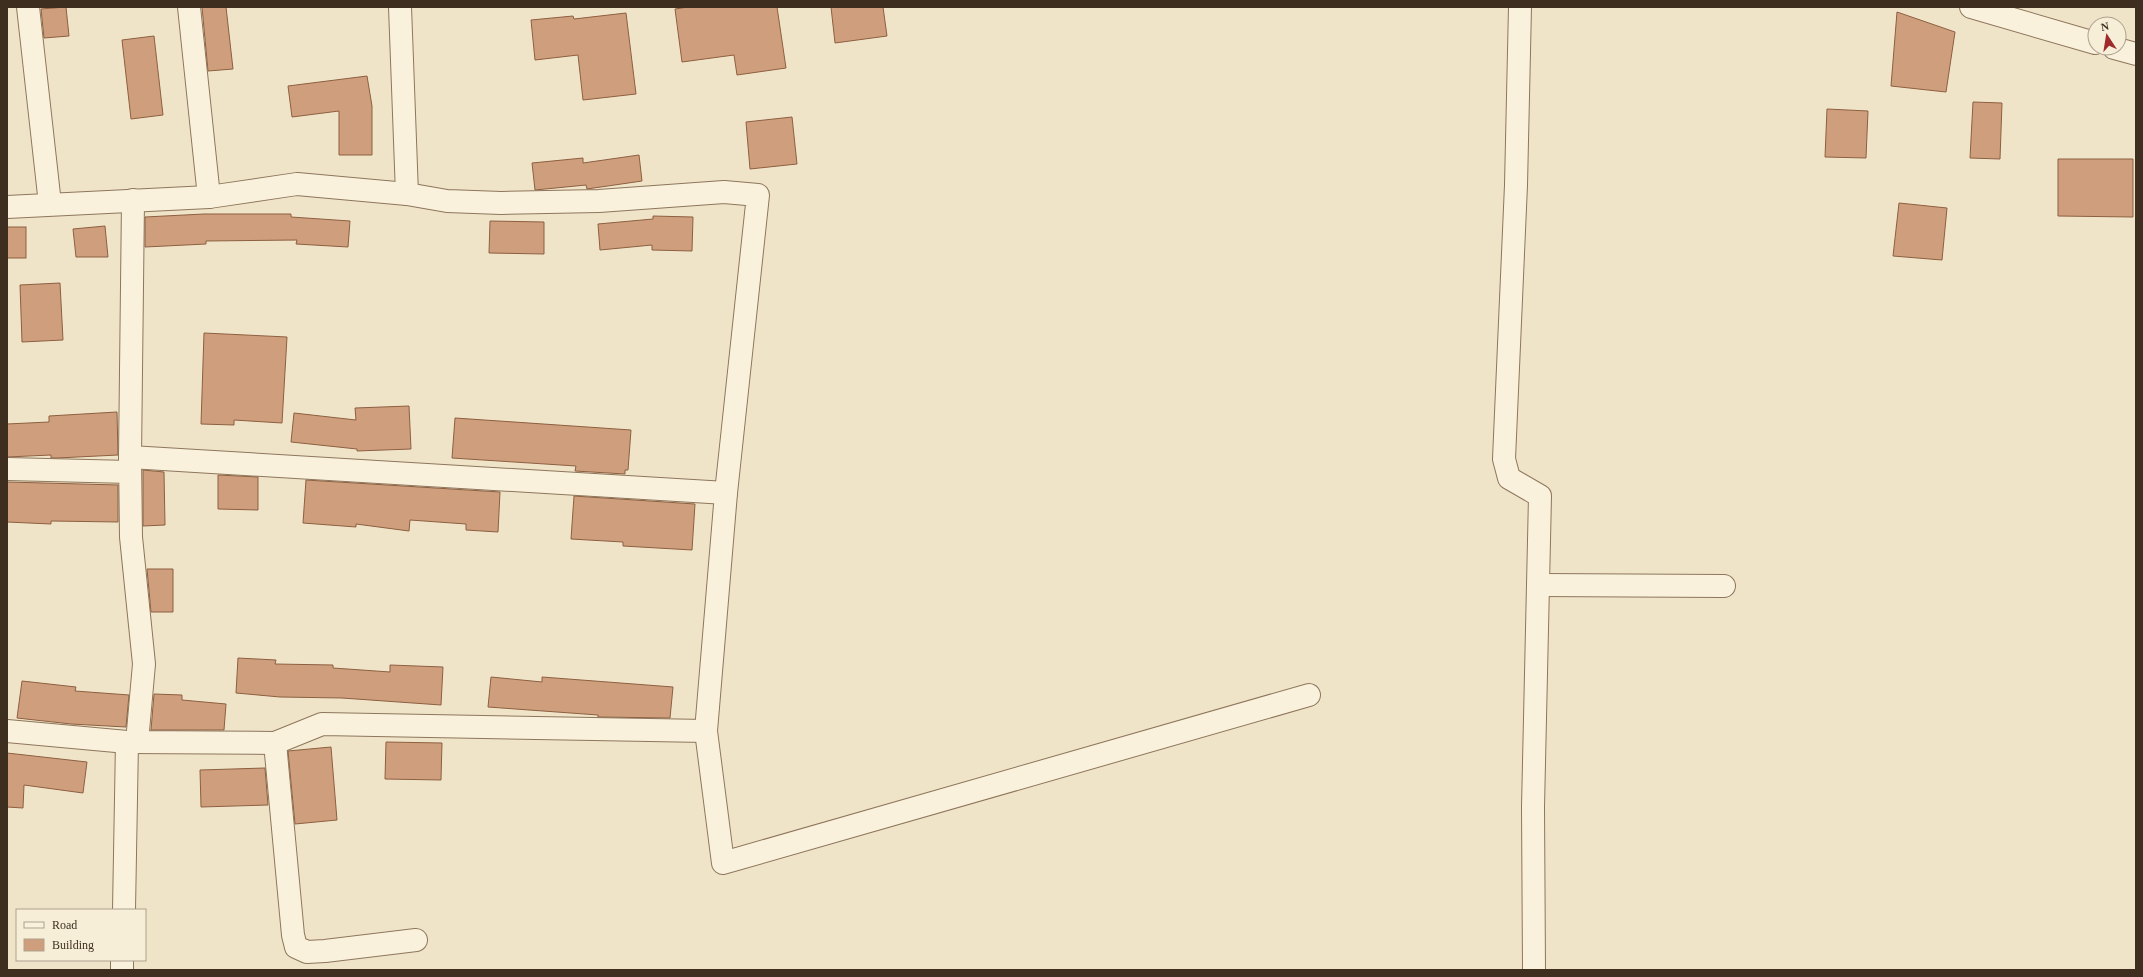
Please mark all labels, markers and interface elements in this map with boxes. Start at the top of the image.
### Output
north arrow [2087,16,2127,56]
text: N [2100,20,2110,33]
legend [16,909,146,961]
text: Road [52,918,77,932]
text: Building [52,938,94,952]

